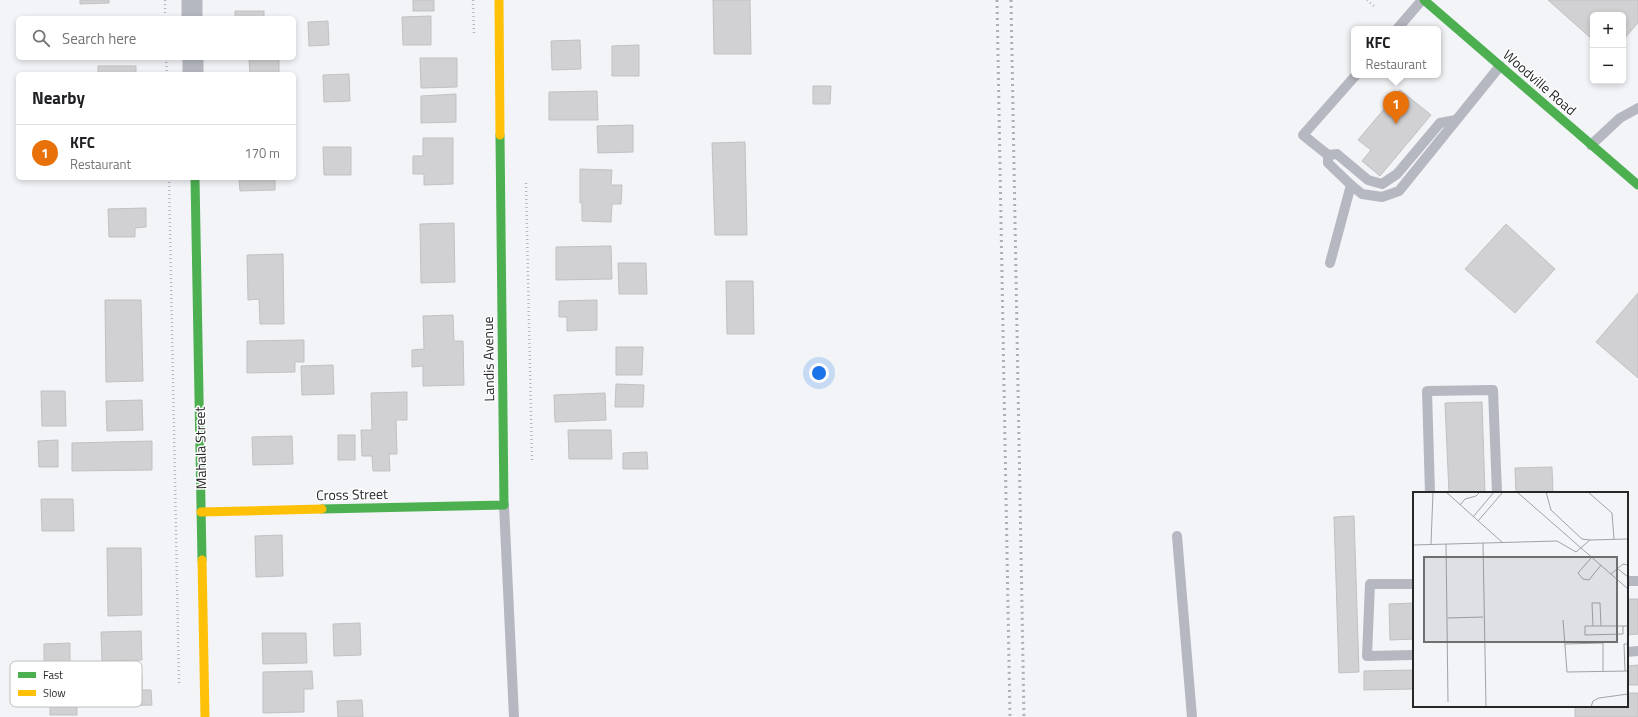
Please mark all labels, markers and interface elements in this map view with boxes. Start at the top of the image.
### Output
map controls [1590,12,1626,84]
button: + [1590,12,1626,48]
search box [16,16,296,60]
popup [1351,26,1441,78]
icon: search [30,27,52,49]
text: Search here [62,27,136,50]
text: KFC [1366,31,1391,54]
street label: Woodville Road [1499,44,1581,120]
button: − [1590,48,1626,84]
text: Restaurant [1366,54,1427,74]
text: Nearby [32,85,85,111]
pin: 1 [1383,91,1409,124]
text: KFC [70,131,95,154]
text: 1 [41,143,49,163]
text: 170 m [244,143,280,163]
text: Restaurant [70,154,131,174]
street label: Landis Avenue [477,316,499,402]
your location [809,363,829,383]
street label: Mahala Street [189,406,211,490]
street label: Cross Street [316,483,388,505]
inset map [1413,492,1628,707]
legend [10,661,142,707]
text: Fast [43,667,63,683]
text: Slow [43,685,66,701]

